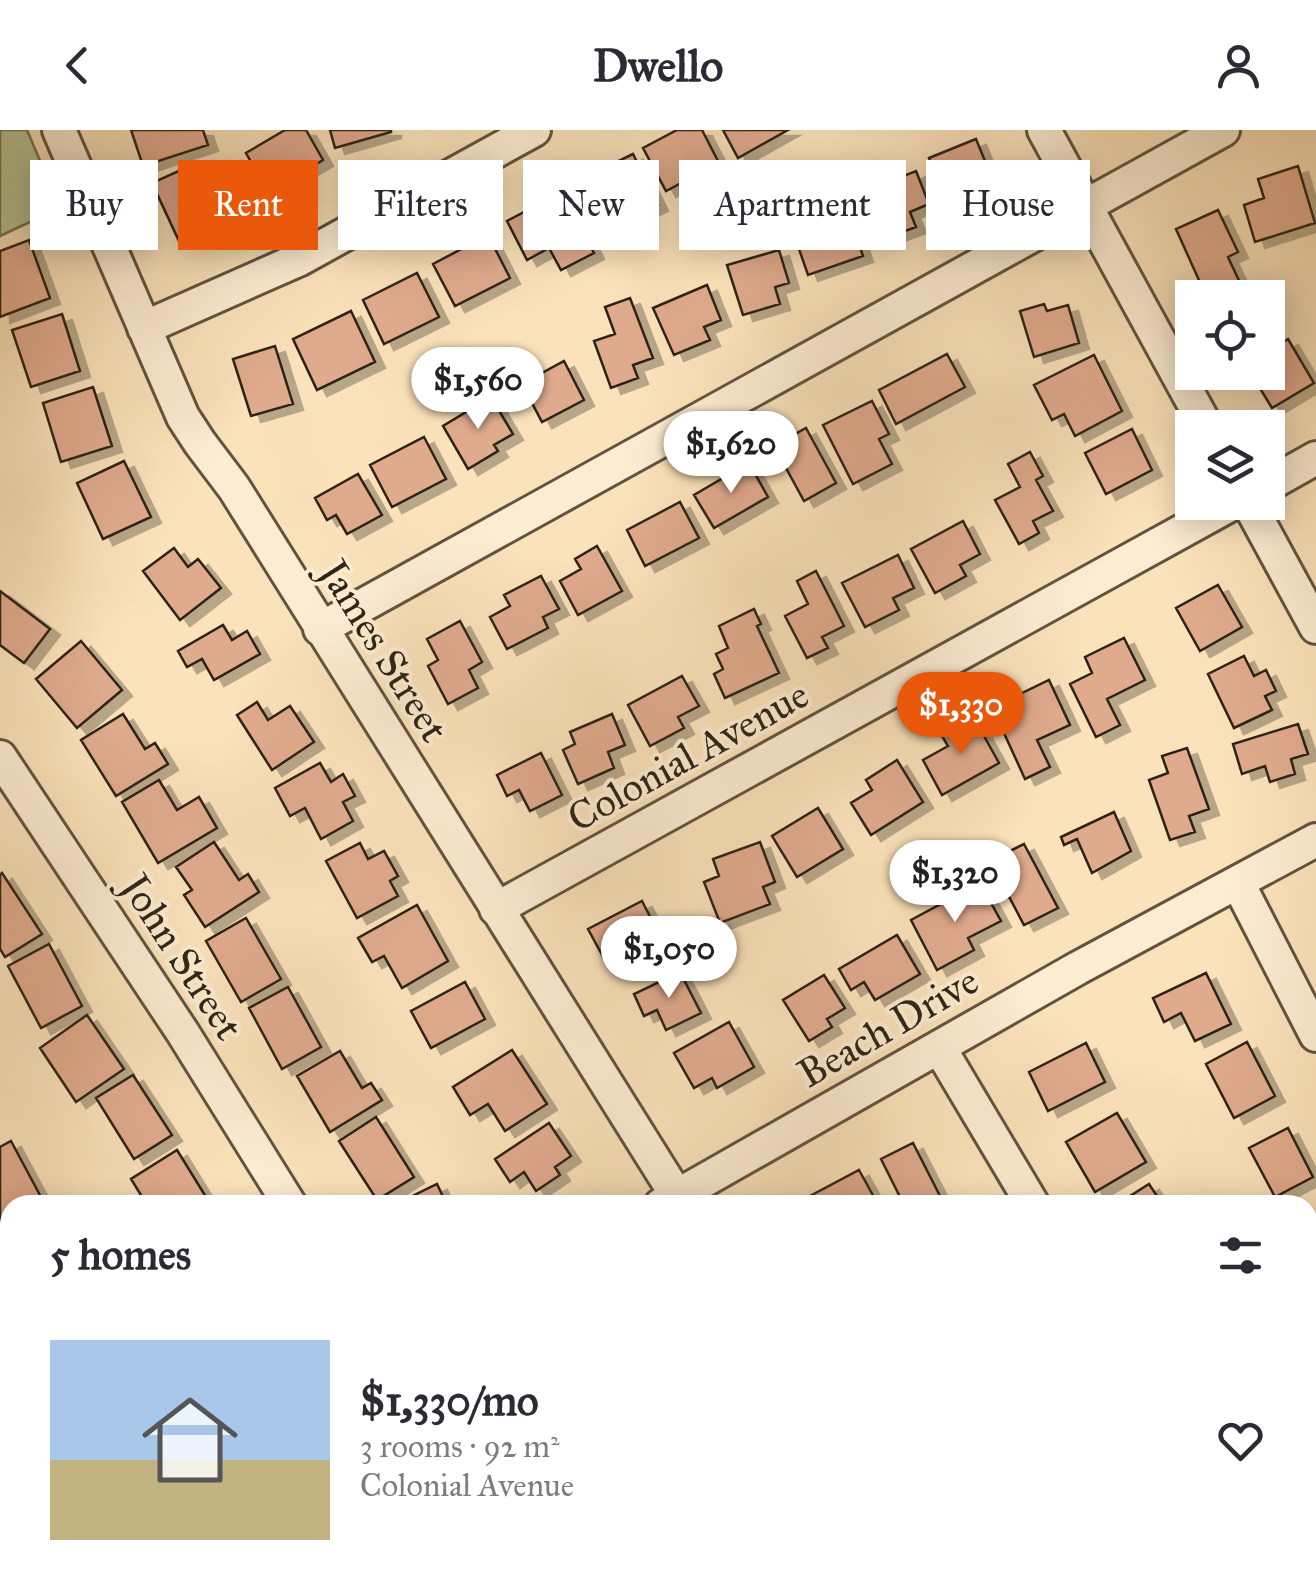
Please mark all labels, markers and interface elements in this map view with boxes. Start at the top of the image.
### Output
icon: back [50,38,105,93]
text: Dwello [593,38,723,93]
icon: person [1211,38,1266,93]
chip: Buy [30,160,158,250]
chip: Rent [178,160,318,250]
chip: Filters [338,160,503,250]
chip: New [523,160,659,250]
chip: Apartment [679,160,906,250]
chip: House [926,160,1090,250]
map controls [1175,280,1285,520]
button: locate [1175,280,1285,390]
pin: $1,560 [397,347,559,432]
text: $1,560 [433,360,523,399]
button: layers [1175,410,1285,520]
pin: $1,620 [650,411,812,496]
text: $1,620 [686,424,776,463]
street label: James Street [307,548,459,751]
street label: Colonial Avenue [559,670,817,842]
pin: $1,330 [880,672,1042,757]
text: $1,330 [919,685,1003,724]
pin: $1,320 [874,840,1036,925]
text: $1,320 [911,853,999,892]
street label: John Street [108,862,254,1049]
pin: $1,050 [588,916,750,1001]
text: $1,050 [623,929,715,968]
street label: Beach Drive [789,956,987,1098]
icon: filters [1213,1228,1268,1283]
text: 5 homes [50,1229,191,1281]
text: $1,330/mo [360,1375,539,1427]
icon: home [130,1380,250,1500]
icon: heart [1213,1413,1268,1468]
text: 3 rooms · 92 m² [360,1427,560,1466]
text: Colonial Avenue [360,1466,574,1505]

